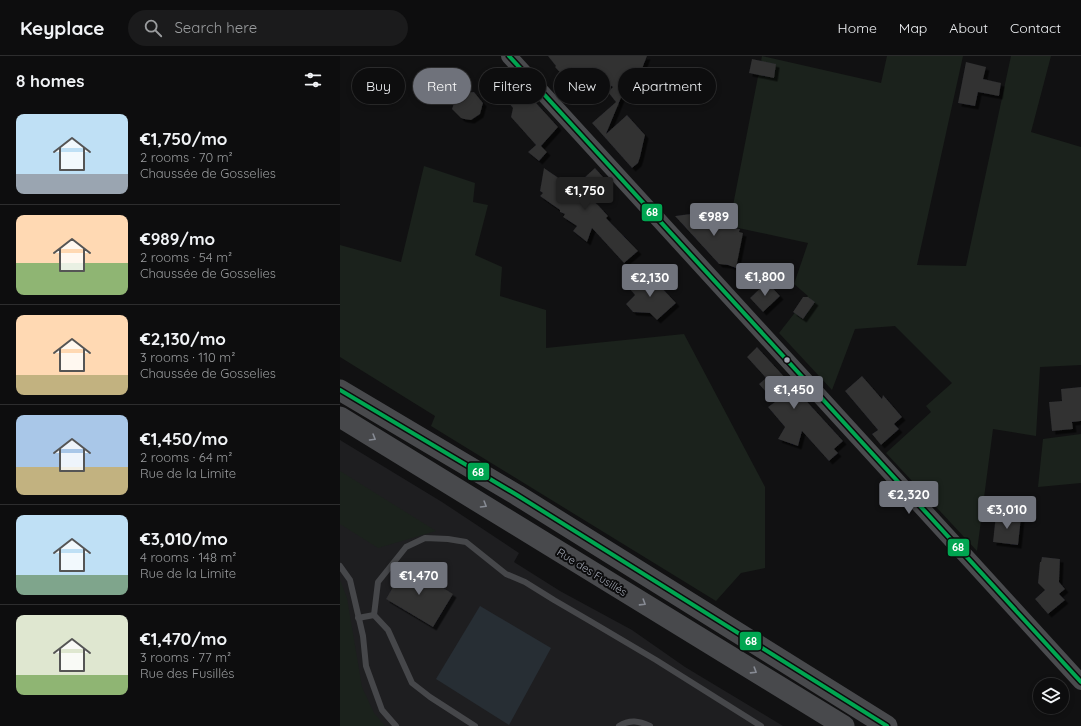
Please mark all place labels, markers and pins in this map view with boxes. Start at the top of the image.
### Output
pin: €1,750 [552,177,618,211]
pin: €989 [690,203,738,237]
pin: €1,800 [732,263,798,297]
pin: €2,130 [617,264,683,298]
unlabelled marker [782,355,792,365]
pin: €1,450 [761,376,827,410]
pin: €2,320 [876,481,942,515]
pin: €3,010 [974,496,1040,530]
pin: €1,470 [386,562,452,596]

